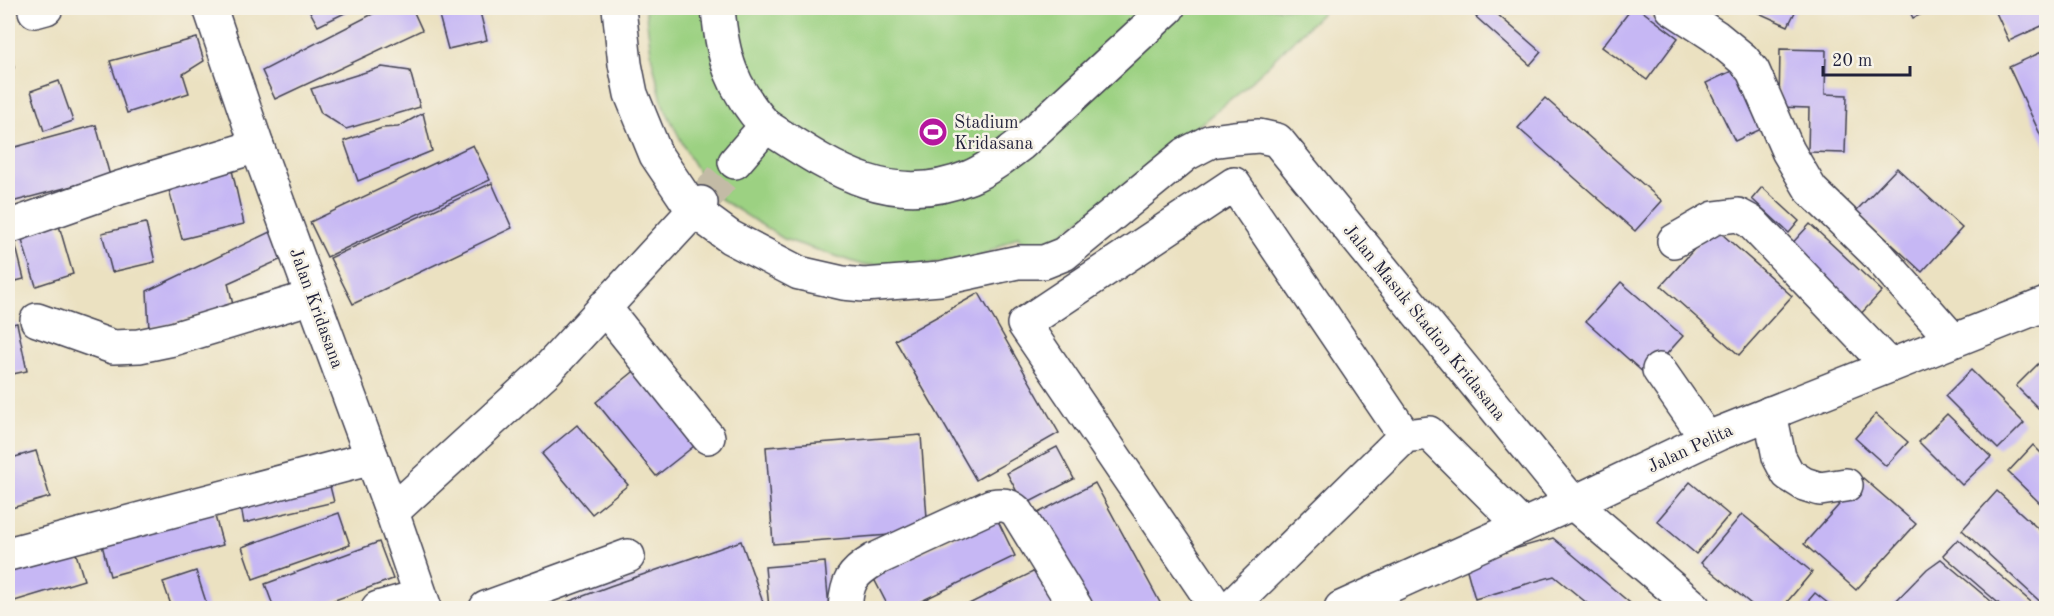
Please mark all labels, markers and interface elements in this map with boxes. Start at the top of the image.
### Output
scale bar [1823,39,1910,77]
text: 20 m [1832,52,1872,70]
place label: Stadium Kridasana [954,114,1034,153]
sports icon: Stadium Kridasana [917,116,949,148]
street label: Jalan Masuk Stadion Kridasana [1340,221,1509,424]
street label: Jalan Kridasana [286,246,346,371]
street label: Jalan Pelita [1645,421,1736,476]

